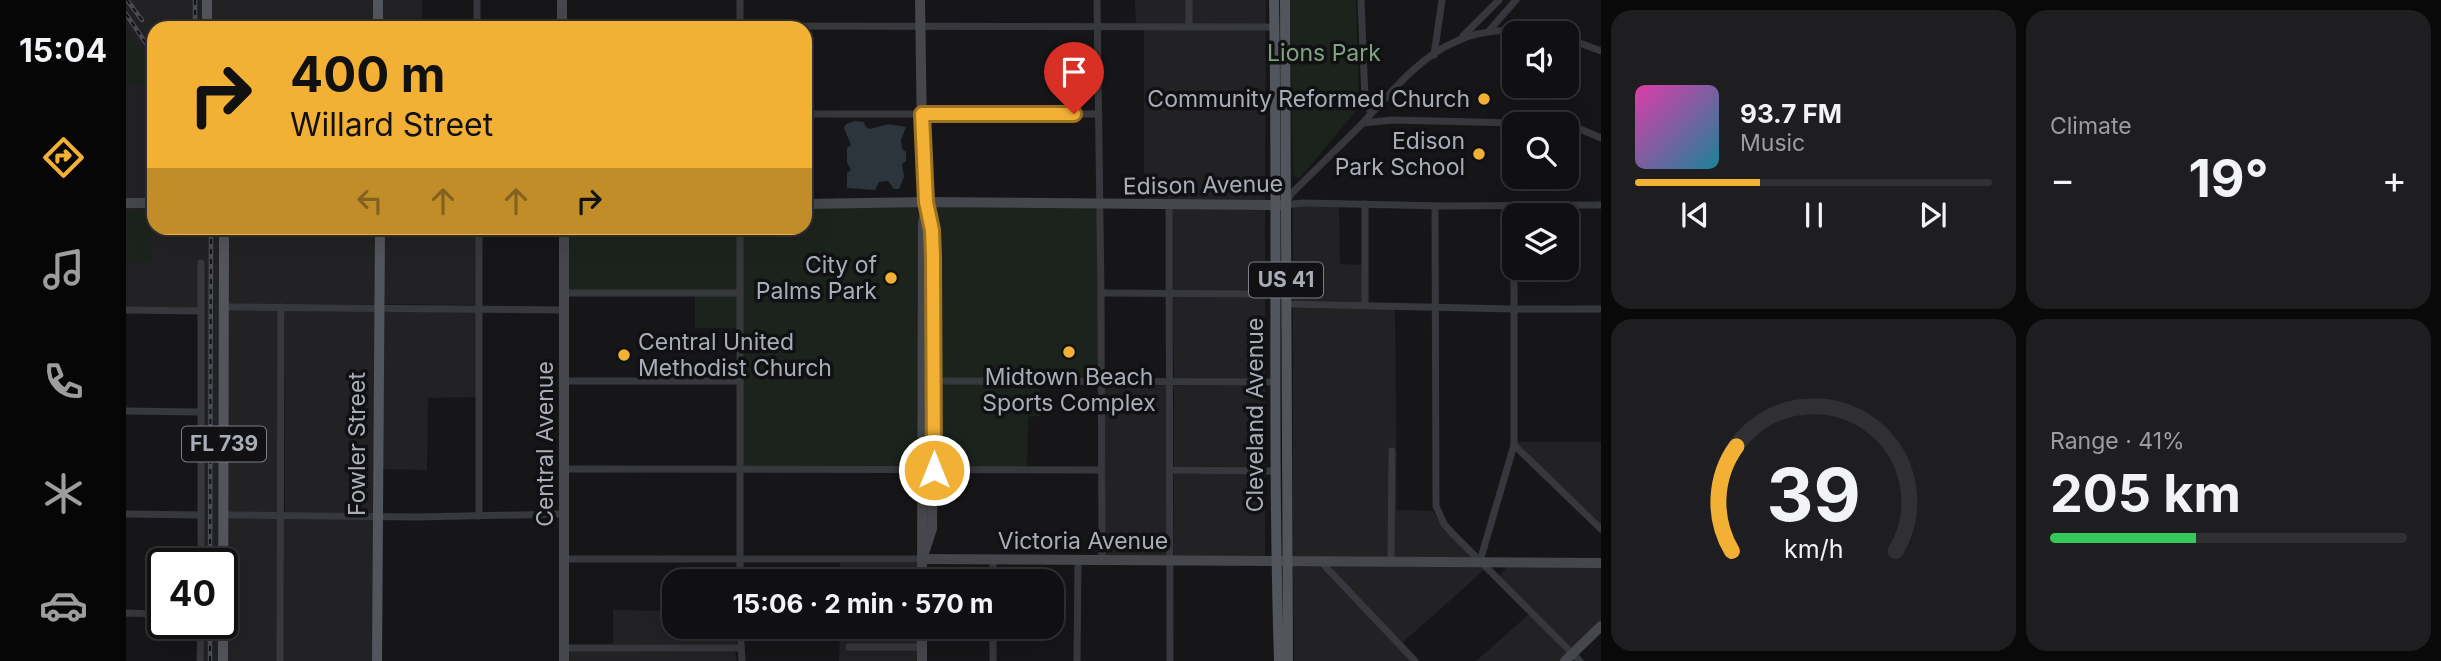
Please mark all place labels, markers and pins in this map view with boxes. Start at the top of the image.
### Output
pin [1044,42,1104,114]
place label: Community Reformed Church [1147,85,1470,113]
marker: Community Reformed Church [1476,91,1492,107]
place label: Edison Park School [1335,127,1465,181]
marker: Edison Park School [1471,146,1487,162]
place label: City of Palms Park [756,251,877,305]
marker: City of Palms Park [883,270,899,286]
place label: Central United Methodist Church [638,328,832,382]
marker: Midtown Beach Sports Complex [1061,344,1077,360]
marker: Central United Methodist Church [616,347,632,363]
place label: Midtown Beach Sports Complex [982,363,1156,417]

